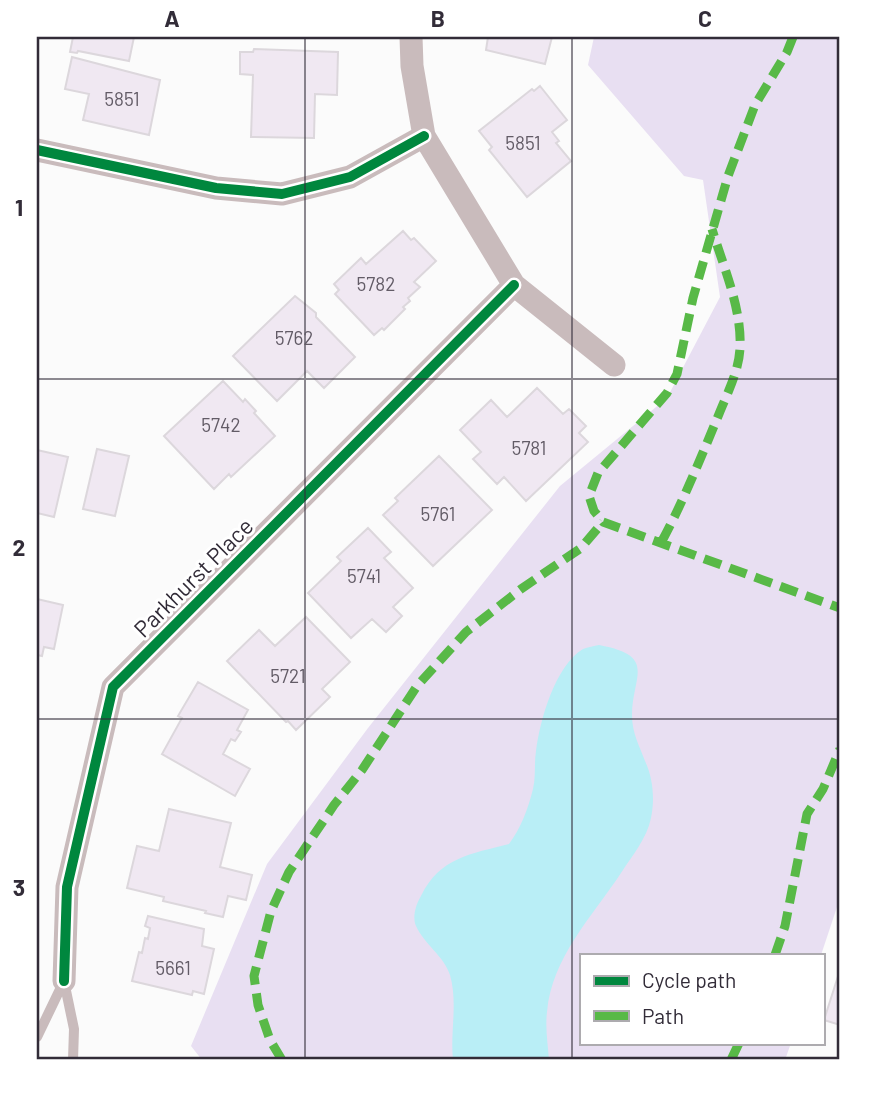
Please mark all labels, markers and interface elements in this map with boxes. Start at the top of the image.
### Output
text: A [164,4,180,32]
text: B [431,4,445,32]
text: C [698,4,712,32]
house number: 5851 [104,87,140,110]
house number: 5851 [505,131,541,154]
text: 1 [15,193,23,221]
house number: 5782 [357,272,395,295]
house number: 5762 [275,326,313,349]
house number: 5742 [201,413,241,436]
house number: 5781 [512,436,546,459]
house number: 5761 [421,502,455,525]
street label: Parkhurst Place [128,512,258,642]
text: 2 [13,533,25,561]
house number: 5741 [347,564,381,587]
house number: 5721 [270,664,306,687]
text: 3 [13,873,25,901]
legend [580,954,824,1044]
house number: 5661 [155,956,191,979]
text: Cycle path [642,967,736,992]
text: Path [642,1003,684,1028]

